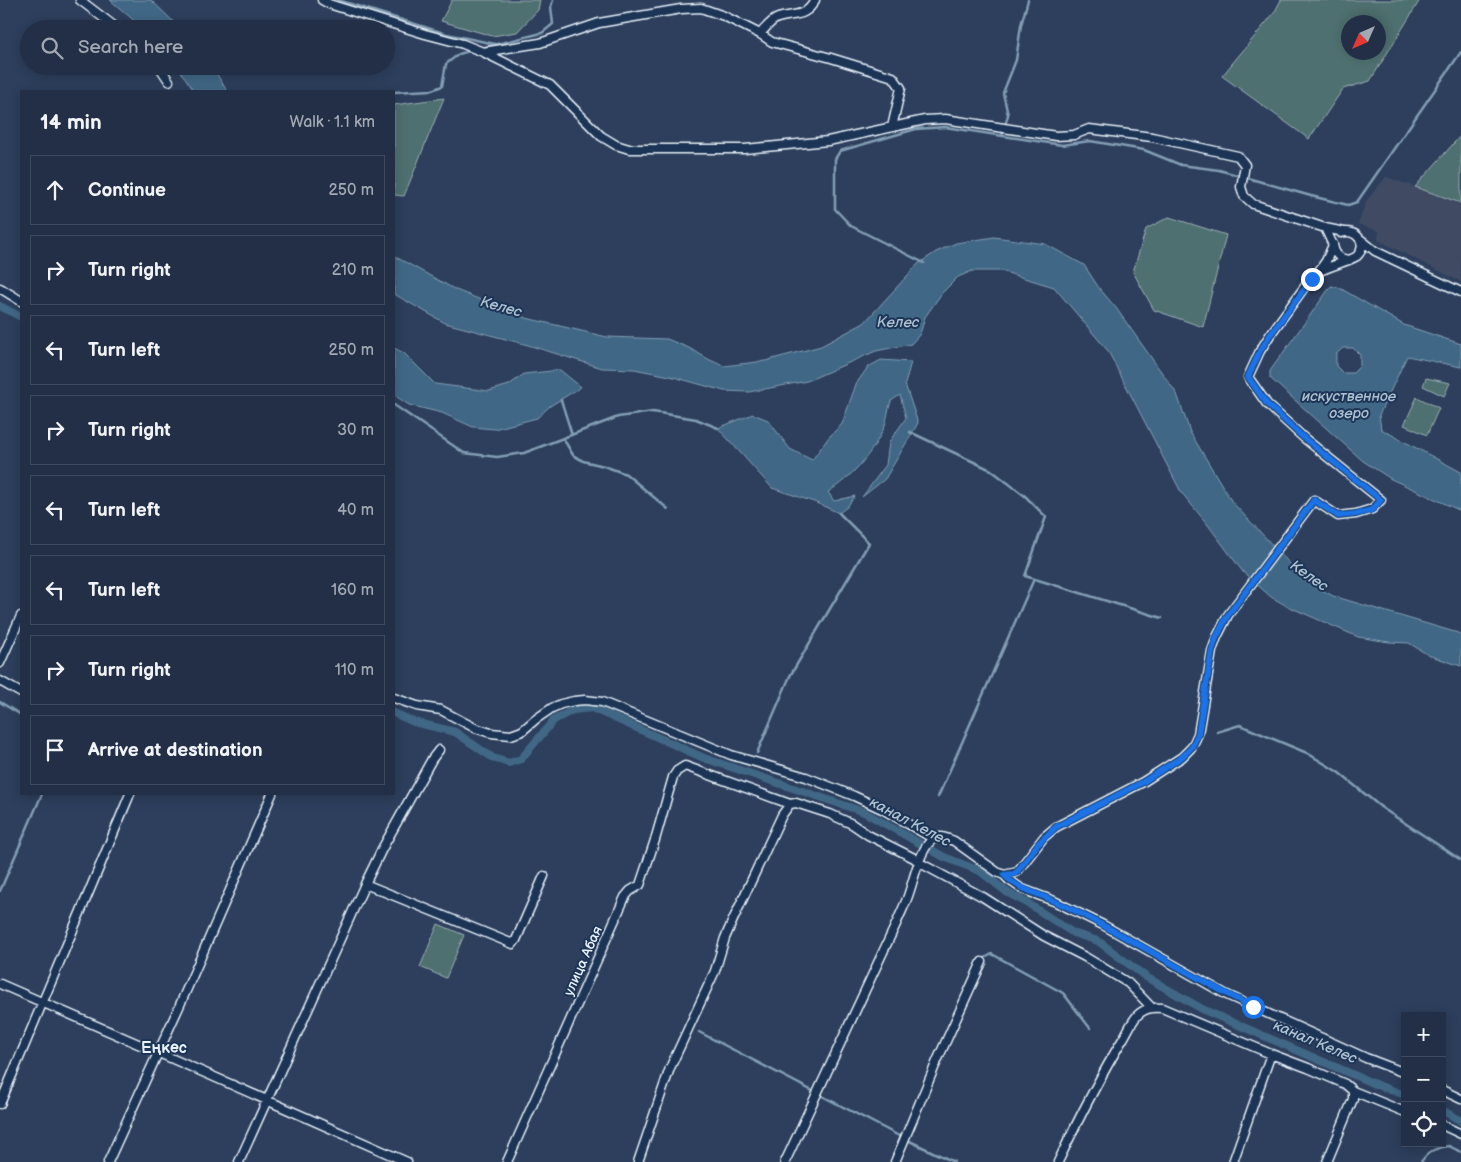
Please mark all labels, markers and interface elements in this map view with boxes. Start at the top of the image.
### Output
north arrow [1341,15,1386,60]
search box [20,20,395,75]
icon: search [38,34,66,62]
text: Search here [78,36,183,59]
text: 14 min [40,110,102,135]
text: Walk · 1.1 km [290,113,375,132]
icon: ahead [41,176,69,204]
text: Continue [88,179,166,202]
text: 250 m [328,181,374,200]
icon: right [41,256,69,284]
text: Turn right [88,259,171,282]
text: 210 m [332,261,374,280]
route end [1301,268,1324,291]
water label: Келес [478,292,525,322]
water label: Келес [877,313,920,332]
icon: left [41,336,69,364]
text: Turn left [88,339,160,362]
text: 250 m [328,341,374,360]
water label: искуственное озеро [1302,387,1397,423]
icon: right [41,416,69,444]
text: Turn right [88,419,171,442]
text: 30 m [337,421,374,440]
icon: left [41,496,69,524]
text: Turn left [88,499,160,522]
text: 40 m [337,501,374,520]
water label: Келес [1286,556,1332,596]
icon: left [41,576,69,604]
text: Turn left [88,579,160,602]
text: 160 m [331,581,374,600]
icon: right [41,656,69,684]
text: Turn right [88,659,171,682]
text: 110 m [335,661,374,680]
icon: arrive [41,736,69,764]
text: Arrive at destination [88,739,263,762]
water label: канал Келес [866,793,954,852]
street label: улица Абая [560,923,606,999]
route start [1242,996,1265,1019]
map controls [1401,1012,1446,1147]
button: + [1401,1012,1446,1057]
water label: канал Келес [1270,1016,1360,1068]
district label: Еңкес [141,1039,187,1058]
button: − [1401,1057,1446,1102]
button: locate [1401,1102,1446,1147]

